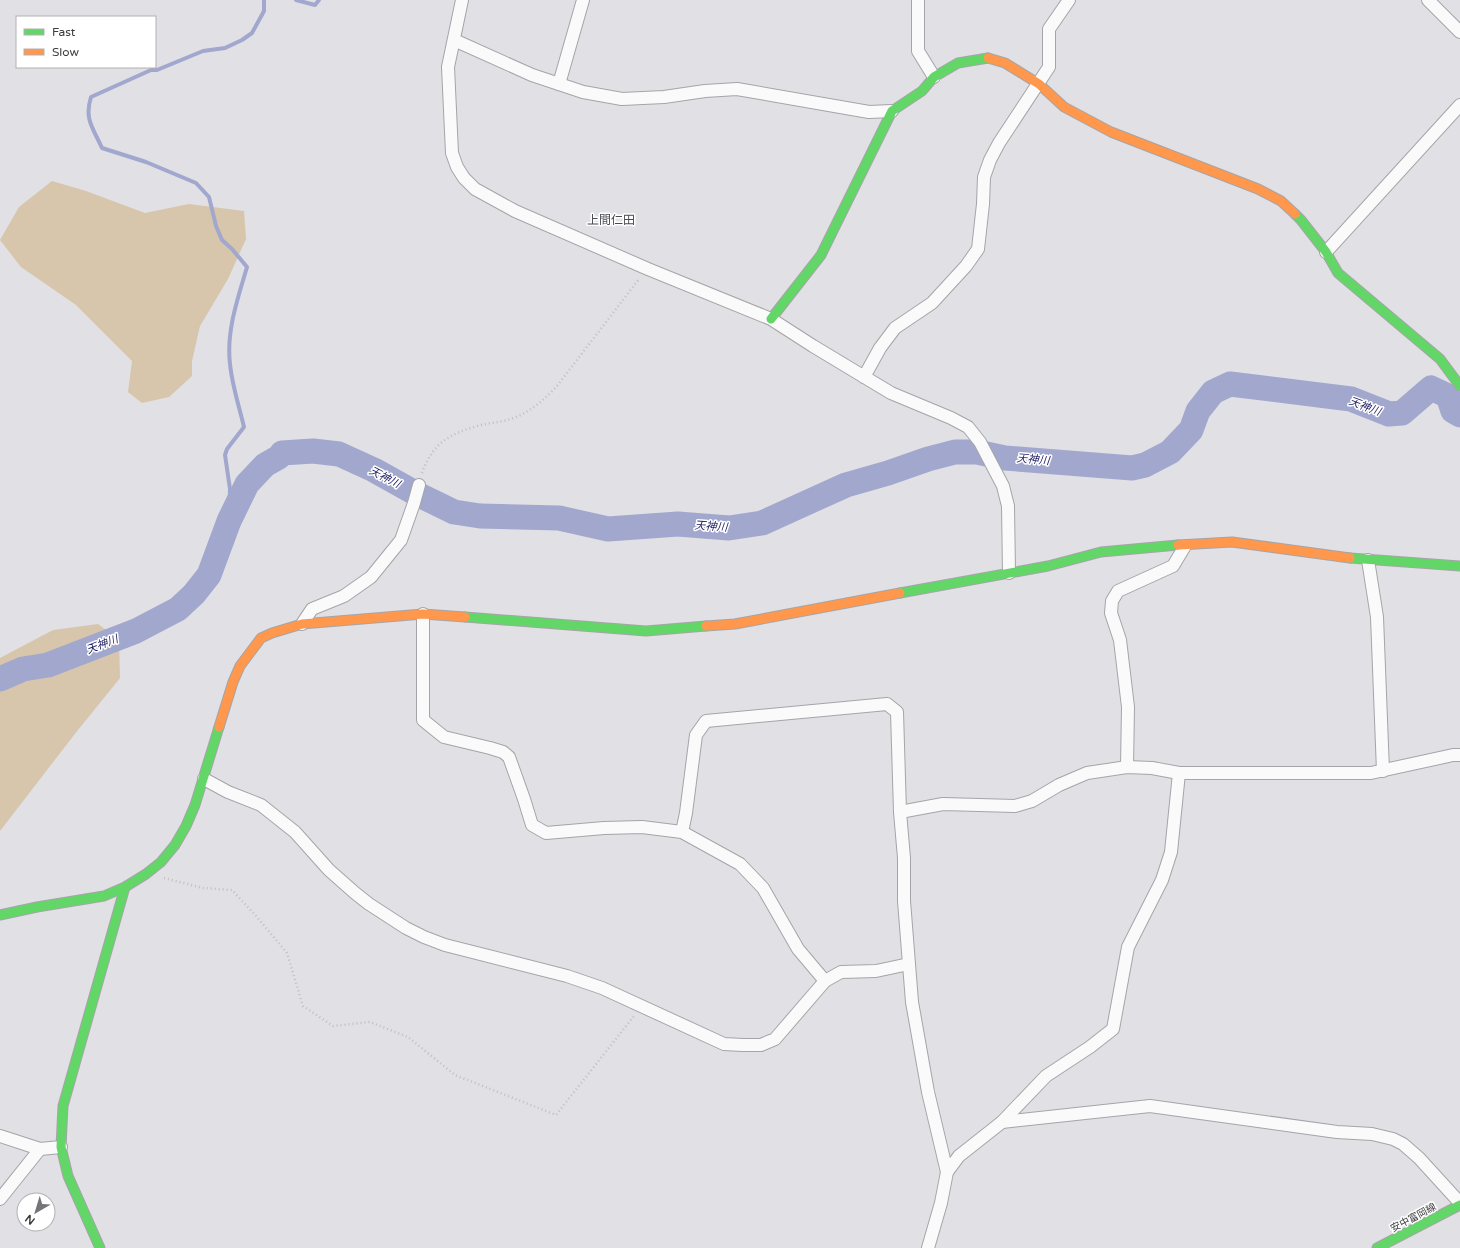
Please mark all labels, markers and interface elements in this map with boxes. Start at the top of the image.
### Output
legend [16,16,156,68]
text: Fast [52,25,76,39]
text: Slow [52,45,79,59]
district label: 上間仁田 [587,213,635,227]
water label: 天神川 [1347,395,1383,419]
water label: 天神川 [1016,452,1051,467]
water label: 天神川 [367,464,403,491]
water label: 天神川 [694,519,729,534]
water label: 天神川 [84,632,121,656]
north arrow [16,1192,56,1232]
street label: 安中富岡線 [1389,1201,1438,1235]
text: N [23,1212,38,1227]

